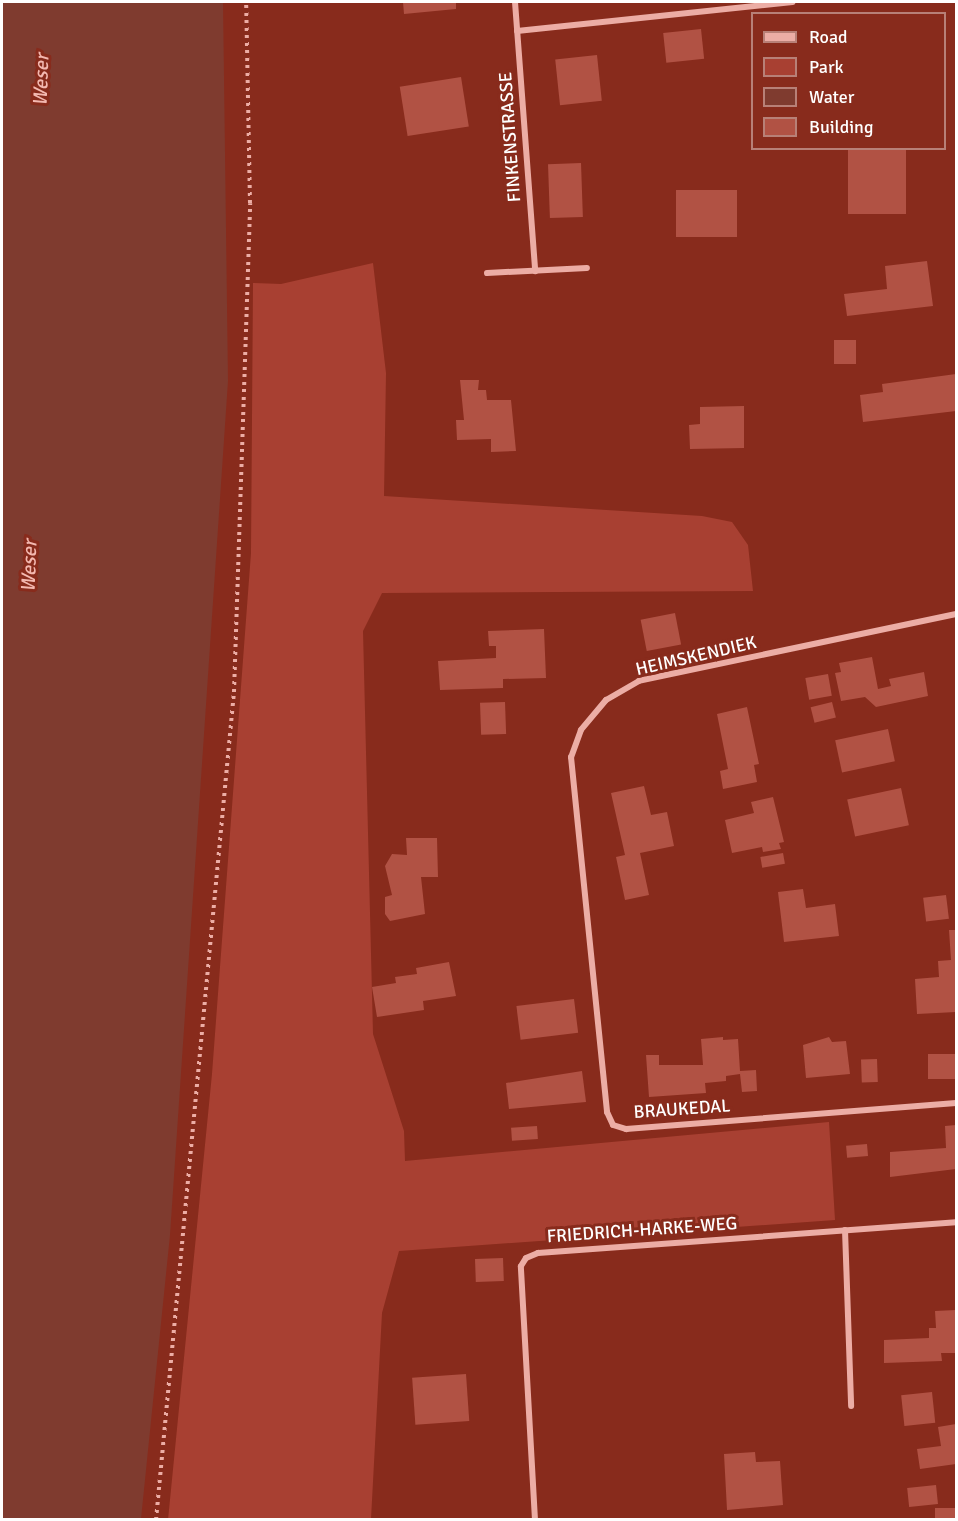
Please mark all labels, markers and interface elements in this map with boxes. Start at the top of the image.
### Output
legend [751,12,946,150]
text: Road [809,26,848,48]
water label: Weser [28,53,54,107]
text: Park [809,56,844,78]
street label: FINKENSTRASSE [495,71,525,203]
text: Water [809,86,854,108]
text: Building [809,116,873,138]
water label: Weser [16,539,42,593]
street label: HEIMSKENDIEK [634,632,758,680]
street label: BRAUKEDAL [633,1095,731,1123]
street label: FRIEDRICH-HARKE-WEG [546,1213,738,1247]

